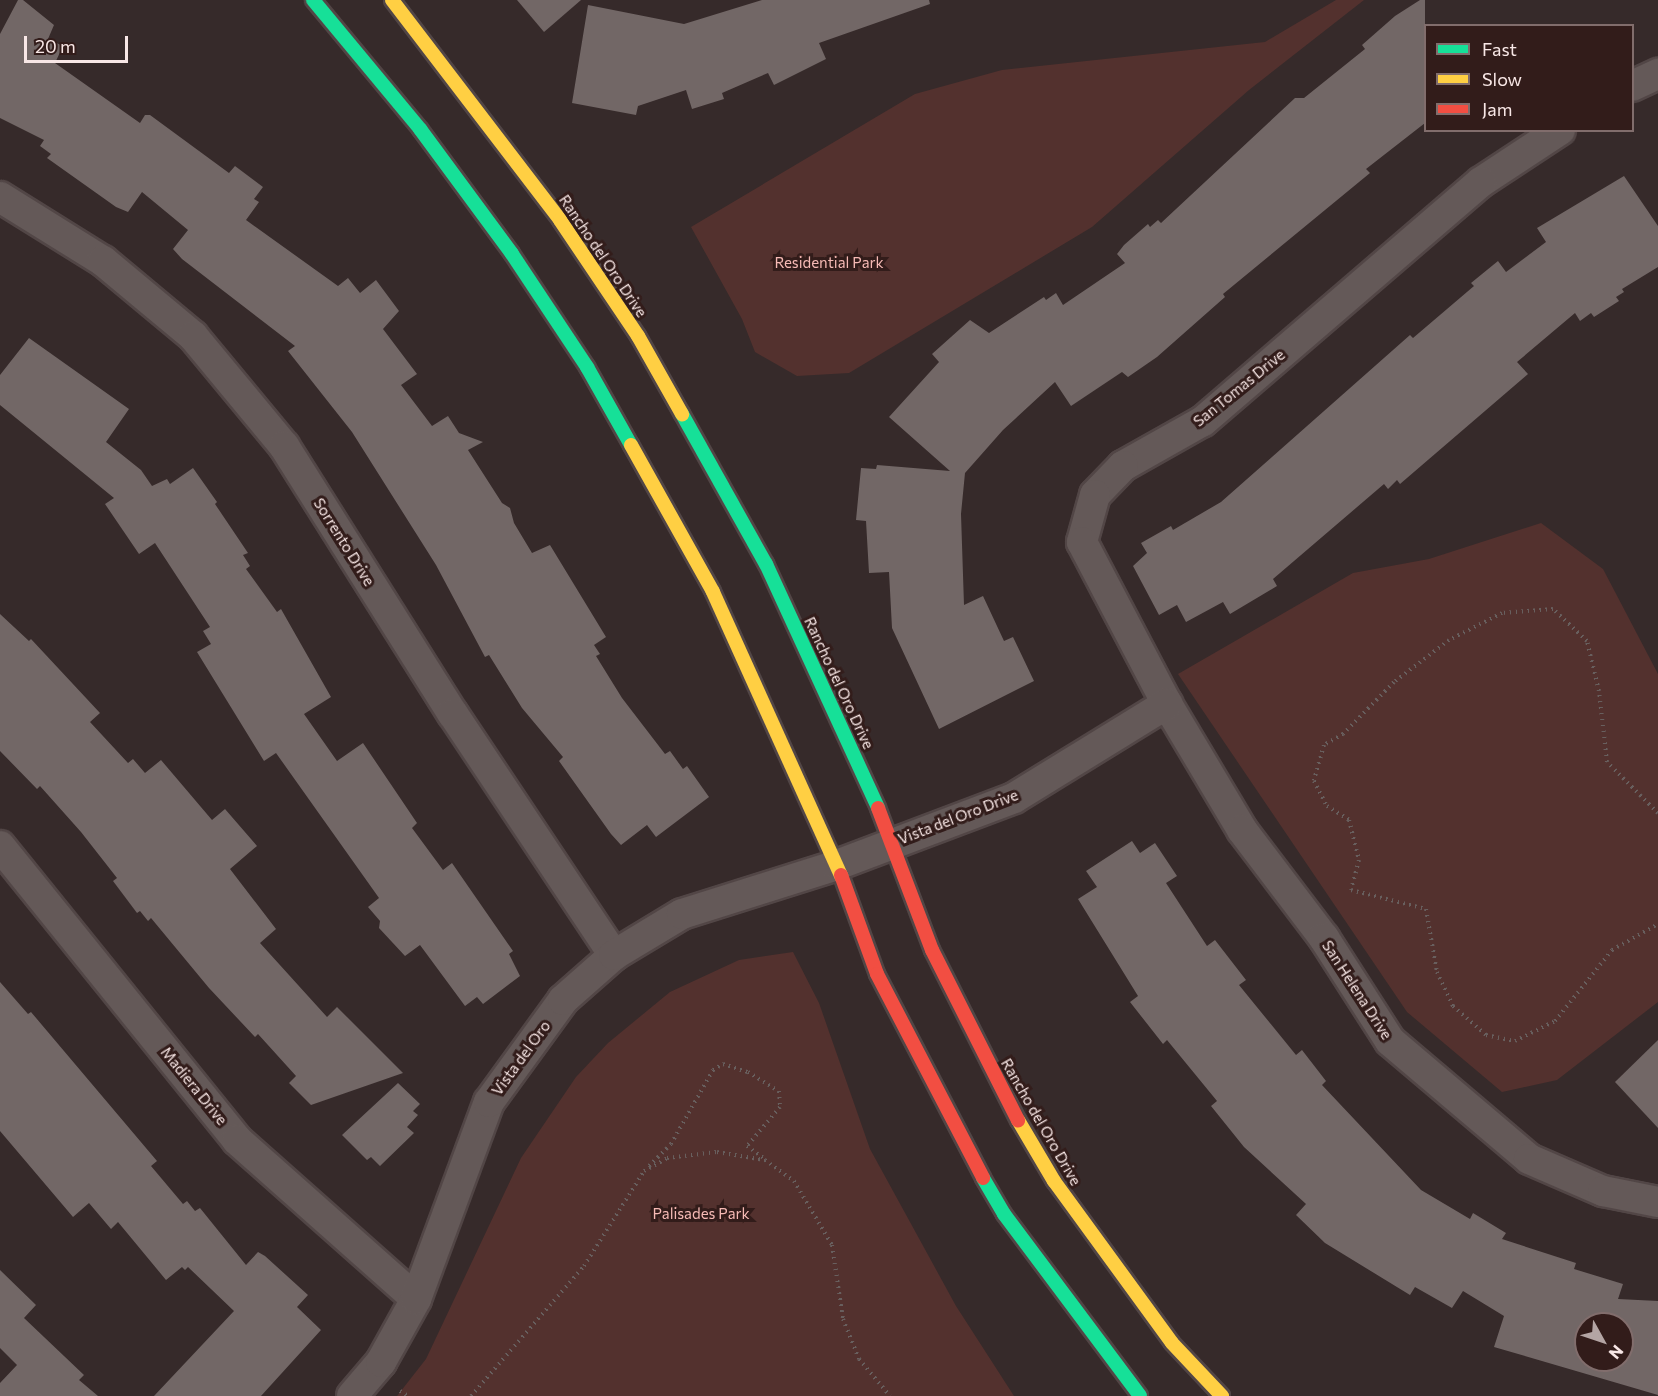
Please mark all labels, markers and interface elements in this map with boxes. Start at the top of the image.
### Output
scale bar [27,24,130,62]
legend [1424,24,1634,132]
text: 20 m [35,35,76,57]
text: Fast [1482,38,1517,60]
text: Slow [1482,68,1522,90]
text: Jam [1482,98,1512,120]
street label: Rancho del Oro Drive [555,191,651,321]
park label: Residential Park [774,254,884,272]
street label: San Tomas Drive [1190,346,1288,430]
street label: Sorrento Drive [310,495,378,589]
street label: Rancho del Oro Drive [800,614,878,752]
street label: Vista del Oro Drive [895,786,1021,848]
street label: San Helena Drive [1318,937,1396,1043]
street label: Vista del Oro [488,1017,554,1099]
street label: Madiera Drive [157,1043,231,1129]
street label: Rancho del Oro Drive [997,1055,1085,1189]
park label: Palisades Park [652,1205,750,1223]
north arrow [1574,1312,1634,1372]
text: N [1606,1342,1628,1363]

